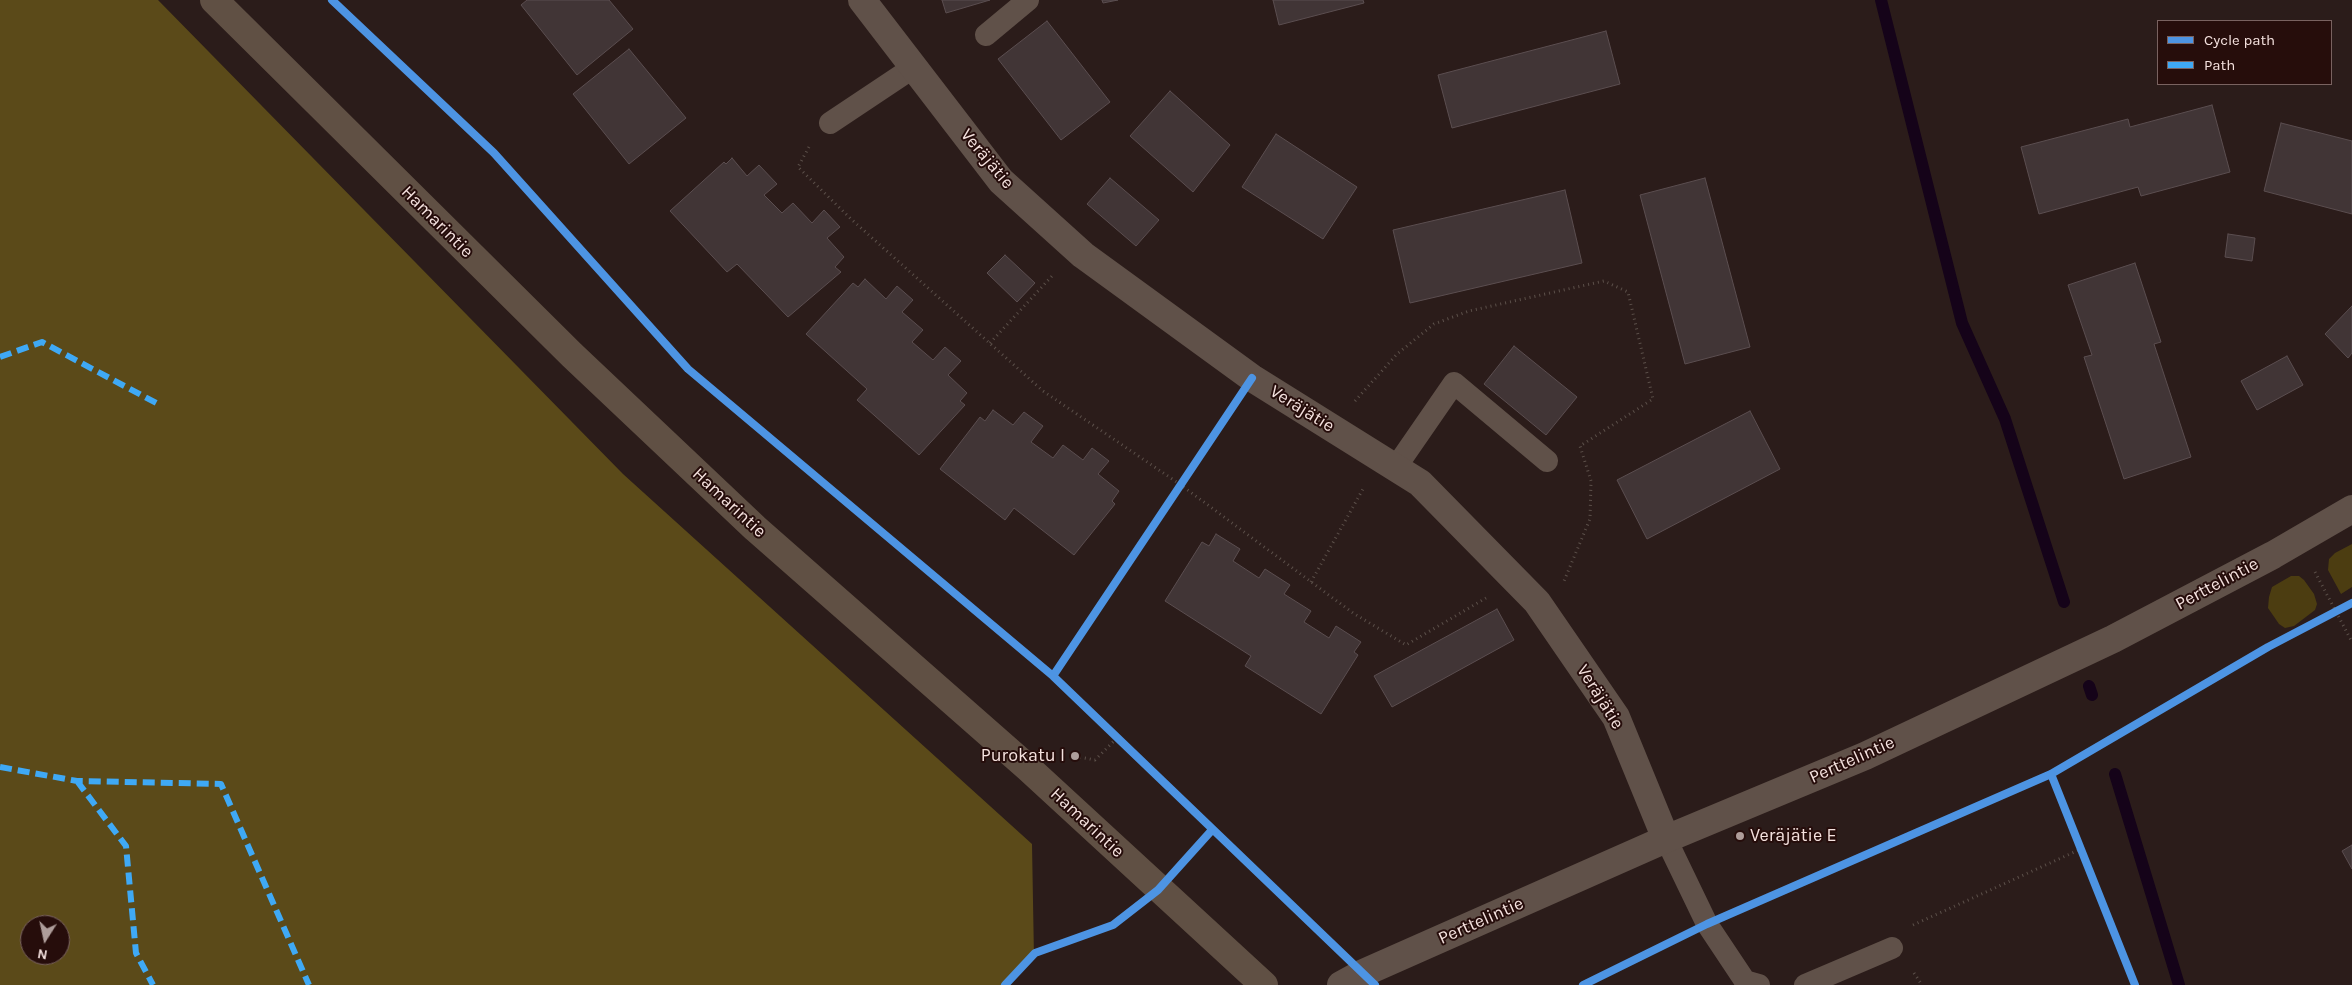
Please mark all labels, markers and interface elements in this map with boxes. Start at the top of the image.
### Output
legend [2157,20,2332,85]
text: Cycle path [2204,31,2275,49]
text: Path [2204,56,2235,74]
street label: Veräjätie [956,124,1018,194]
street label: Hamarintie [397,182,477,262]
street label: Veräjätie [1266,381,1338,437]
street label: Hamarintie [688,463,770,543]
street label: Perttelintie [2172,553,2262,615]
street label: Veräjätie [1572,661,1628,733]
street label: Perttelintie [1806,732,1898,788]
place label: Purokatu I [981,745,1065,767]
marker: Purokatu I [1069,750,1081,762]
street label: Hamarintie [1046,783,1128,863]
place label: Veräjätie E [1750,825,1837,847]
marker: Veräjätie E [1734,830,1746,842]
street label: Perttelintie [1435,893,1527,949]
north arrow [20,915,70,965]
text: N [36,945,49,964]

